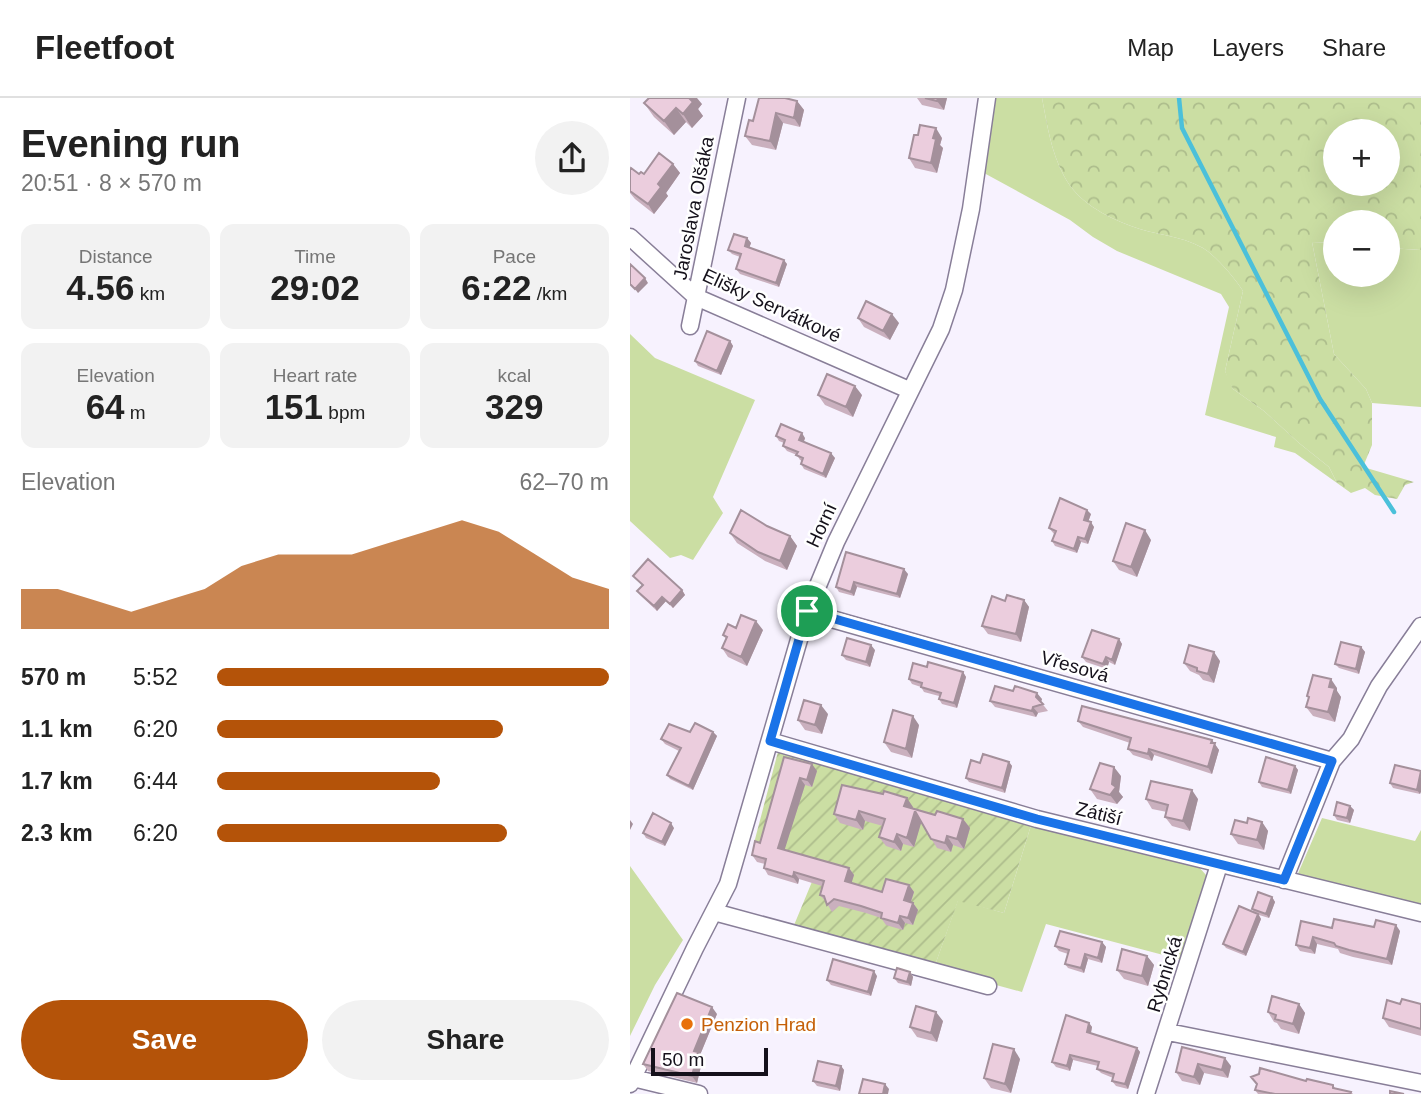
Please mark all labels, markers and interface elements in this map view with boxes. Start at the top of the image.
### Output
text: Fleetfoot [35,29,174,66]
text: Map [1127,34,1174,61]
text: Layers [1212,34,1284,61]
text: Share [1322,34,1386,61]
map controls [1323,119,1400,287]
button: + [1323,119,1400,196]
button: share [535,121,609,195]
text: Evening run [21,123,241,165]
street label: Jaroslava Olšáka [669,134,718,282]
text: 20:51 · 8 × 570 m [21,170,202,196]
button: − [1323,210,1400,287]
text: Distance [79,246,153,267]
text: Time [294,246,336,267]
text: Pace [493,246,536,267]
street label: Elišky Servátkové [699,264,844,347]
text: 4.56 [66,268,134,307]
text: 29:02 [270,268,360,307]
text: 6:22 [461,268,531,307]
text: km [134,283,165,304]
text: /km [531,283,567,304]
text: Elevation [77,365,155,386]
text: Heart rate [273,365,357,386]
text: kcal [497,365,531,386]
text: 64 [86,387,125,426]
text: 151 [265,387,323,426]
text: 329 [485,387,544,426]
text: m [125,402,146,423]
text: bpm [323,402,365,423]
text: Elevation [21,469,116,495]
text: 62–70 m [519,469,609,495]
street label: Horní [802,499,841,551]
pin [777,581,837,641]
icon: arrive [788,592,826,630]
street label: Vřesová [1038,647,1112,686]
text: 570 m [21,664,86,690]
text: 5:52 [133,664,178,690]
text: 1.1 km [21,716,93,742]
text: 6:20 [133,716,178,742]
text: 1.7 km [21,768,93,794]
text: 6:44 [133,768,178,794]
street label: Zátiší [1074,798,1125,829]
text: 2.3 km [21,820,93,846]
text: 6:20 [133,820,178,846]
street label: Rybnická [1143,933,1186,1015]
button: Save [21,1000,308,1080]
button: Share [322,1000,609,1080]
place label: Penzion Hrad [701,1014,816,1035]
marker: Penzion Hrad [679,1016,695,1032]
scale bar [651,1045,768,1077]
text: 50 m [662,1049,704,1070]

